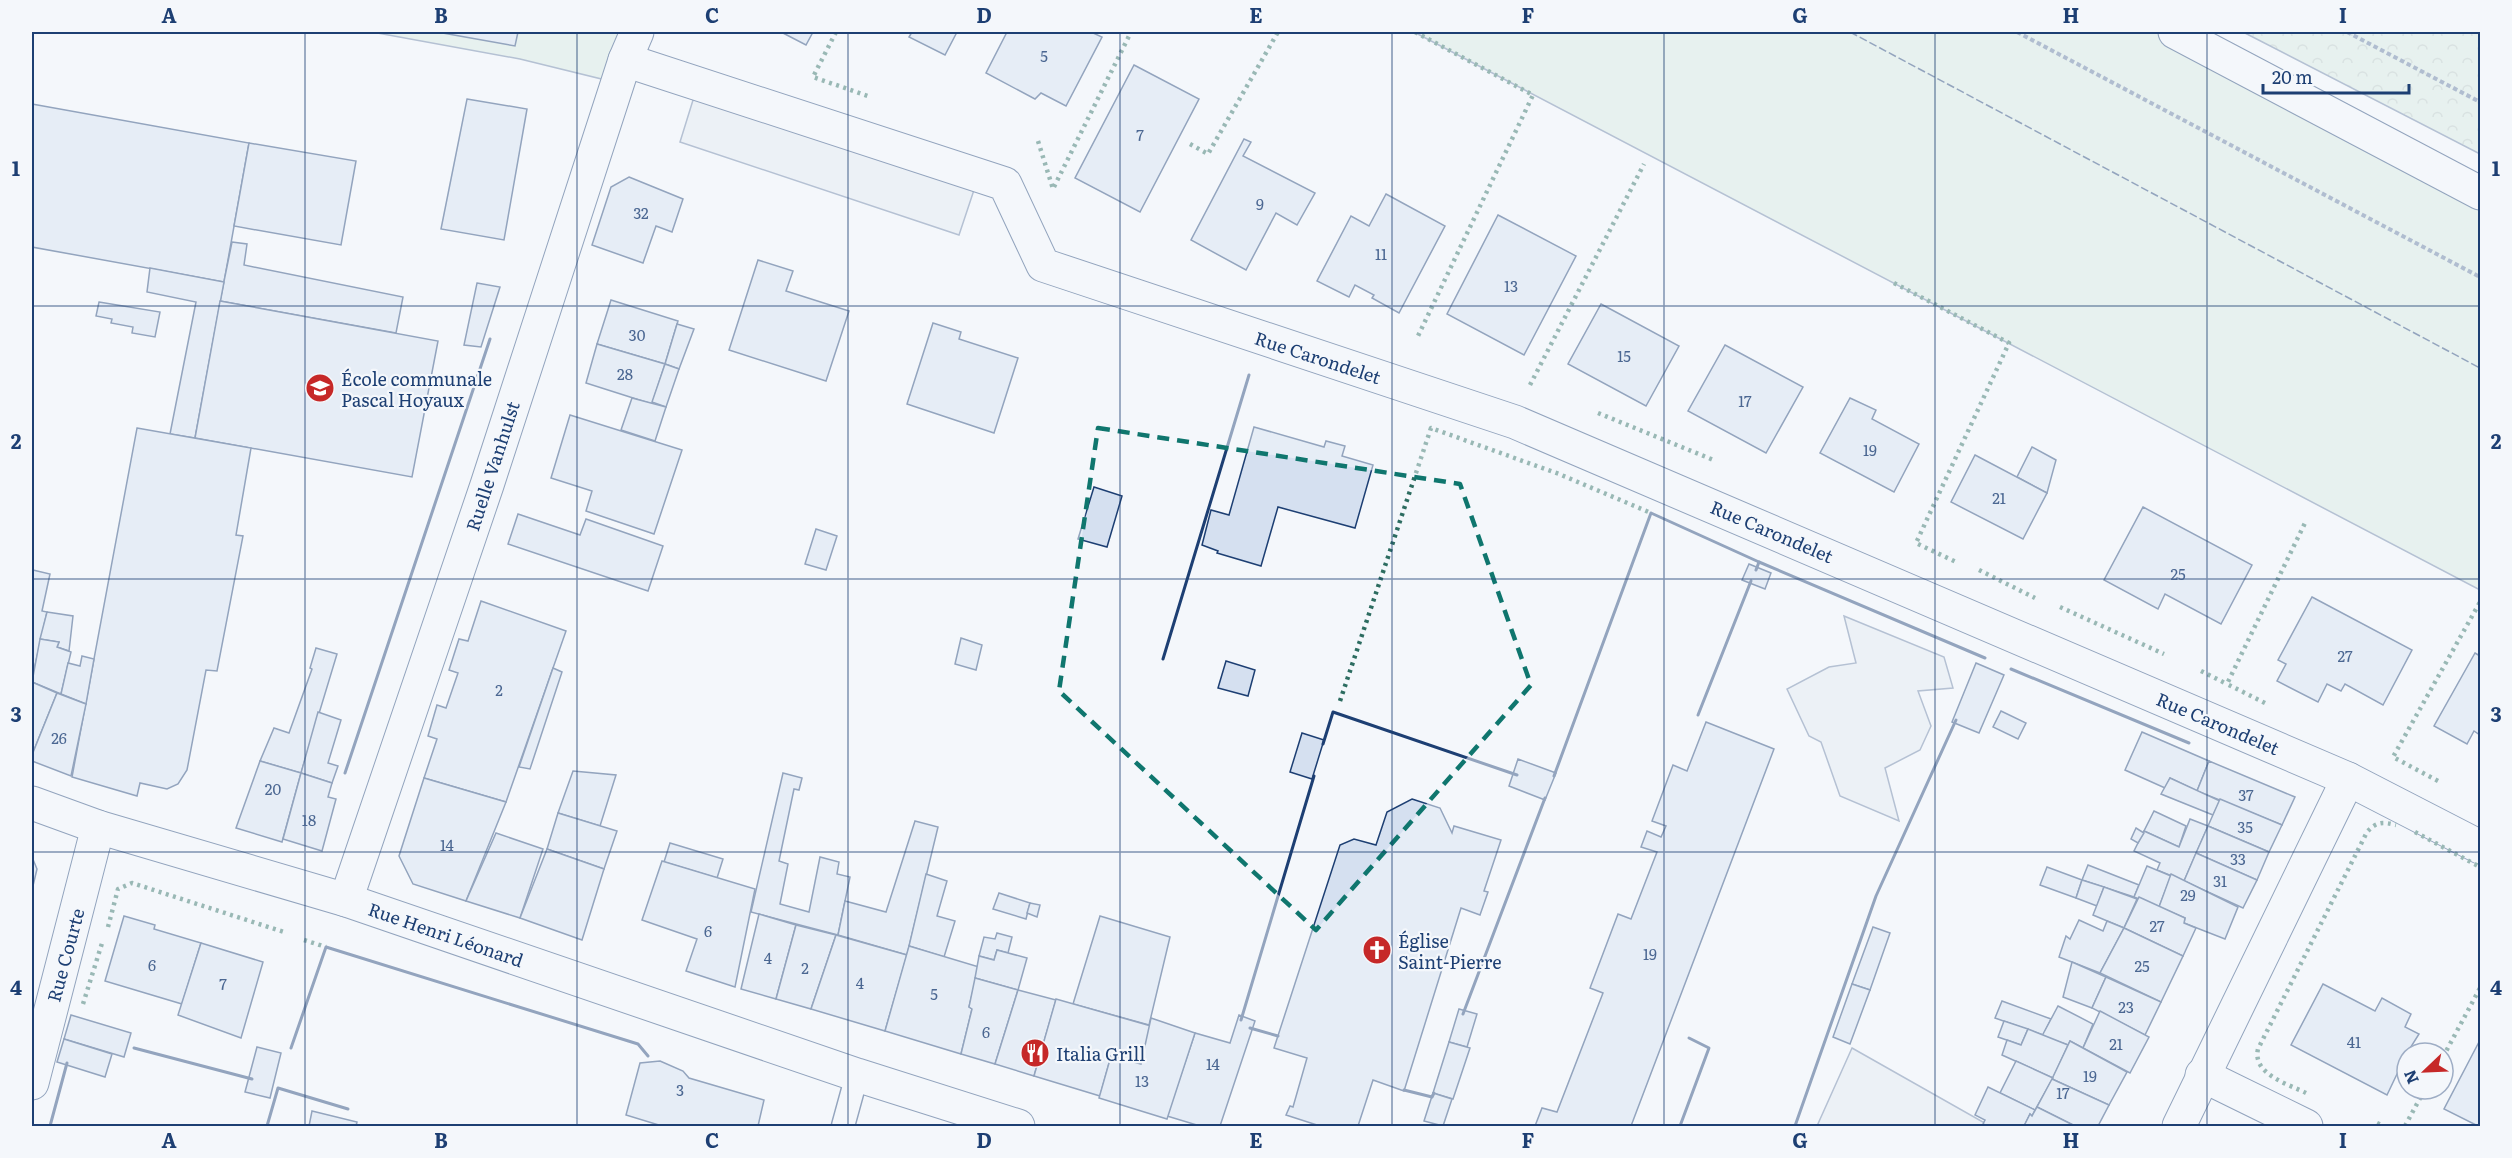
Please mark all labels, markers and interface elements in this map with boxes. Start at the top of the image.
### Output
text: A [161,0,177,29]
text: B [434,0,448,29]
text: C [705,0,719,29]
text: D [976,0,992,29]
text: E [1249,0,1263,29]
text: F [1522,0,1535,29]
text: G [1792,0,1808,29]
text: H [2063,0,2079,29]
text: I [2339,0,2347,29]
house number: 5 [1040,44,1048,67]
scale bar [2263,57,2408,95]
text: 20 m [2272,63,2313,90]
house number: 7 [1136,123,1144,146]
text: 1 [12,152,20,182]
text: 1 [2492,152,2500,182]
house number: 9 [1256,192,1264,215]
house number: 32 [633,201,649,224]
house number: 11 [1375,242,1387,265]
house number: 13 [1504,274,1518,297]
house number: 30 [629,323,646,346]
street label: Rue Carondelet [1251,324,1385,390]
house number: 15 [1617,344,1631,367]
house number: 28 [617,362,633,385]
place label: École communale Pascal Hoyaux [341,365,492,413]
school or university icon: École communale Pascal Hoyaux [304,372,336,404]
house number: 17 [1738,389,1752,412]
street label: Ruelle Vanhulst [458,397,526,534]
text: 2 [11,425,22,455]
text: 2 [2491,425,2502,455]
house number: 19 [1863,438,1877,461]
house number: 21 [1992,486,2006,509]
street label: Rue Carondelet [1706,493,1838,569]
house number: 25 [2170,562,2186,585]
house number: 27 [2337,644,2353,667]
house number: 2 [495,678,503,701]
street label: Rue Carondelet [2152,685,2284,761]
text: 3 [10,698,22,728]
text: 3 [2490,698,2502,728]
house number: 26 [51,726,67,749]
house number: 20 [265,777,281,800]
house number: 37 [2238,783,2254,806]
house number: 18 [302,808,316,831]
house number: 35 [2237,815,2253,838]
house number: 14 [440,833,454,856]
house number: 33 [2230,847,2246,870]
house number: 31 [2213,869,2227,892]
house number: 29 [2180,883,2196,906]
street label: Rue Henri Léonard [365,895,527,973]
street label: Rue Courte [40,905,90,1005]
house number: 27 [2149,914,2165,937]
house number: 6 [704,919,712,942]
place label: Église Saint-Pierre [1398,927,1501,975]
church icon: Église Saint-Pierre [1361,934,1393,966]
house number: 19 [1643,942,1657,965]
house number: 4 [764,946,772,969]
house number: 6 [148,953,156,976]
house number: 25 [2134,954,2150,977]
house number: 2 [801,956,809,979]
text: 4 [10,971,22,1001]
house number: 4 [856,971,864,994]
text: 4 [2490,971,2502,1001]
house number: 7 [219,972,227,995]
house number: 5 [930,982,938,1005]
house number: 23 [2118,995,2134,1018]
house number: 6 [982,1020,990,1043]
house number: 41 [2347,1030,2361,1053]
house number: 21 [2109,1032,2123,1055]
restaurant icon: Italia Grill [1019,1037,1051,1069]
place label: Italia Grill [1056,1040,1145,1067]
north arrow [2395,1041,2455,1101]
house number: 14 [1206,1052,1220,1075]
house number: 19 [2083,1064,2097,1087]
text: N [2397,1066,2424,1088]
house number: 13 [1135,1069,1149,1092]
house number: 3 [676,1078,684,1101]
house number: 17 [2056,1081,2070,1104]
text: A [161,1124,177,1154]
text: B [434,1124,448,1154]
text: C [705,1124,719,1154]
text: D [976,1124,992,1154]
text: E [1249,1124,1263,1154]
text: F [1522,1124,1535,1154]
text: G [1792,1124,1808,1154]
text: H [2063,1124,2079,1154]
text: I [2339,1124,2347,1154]

